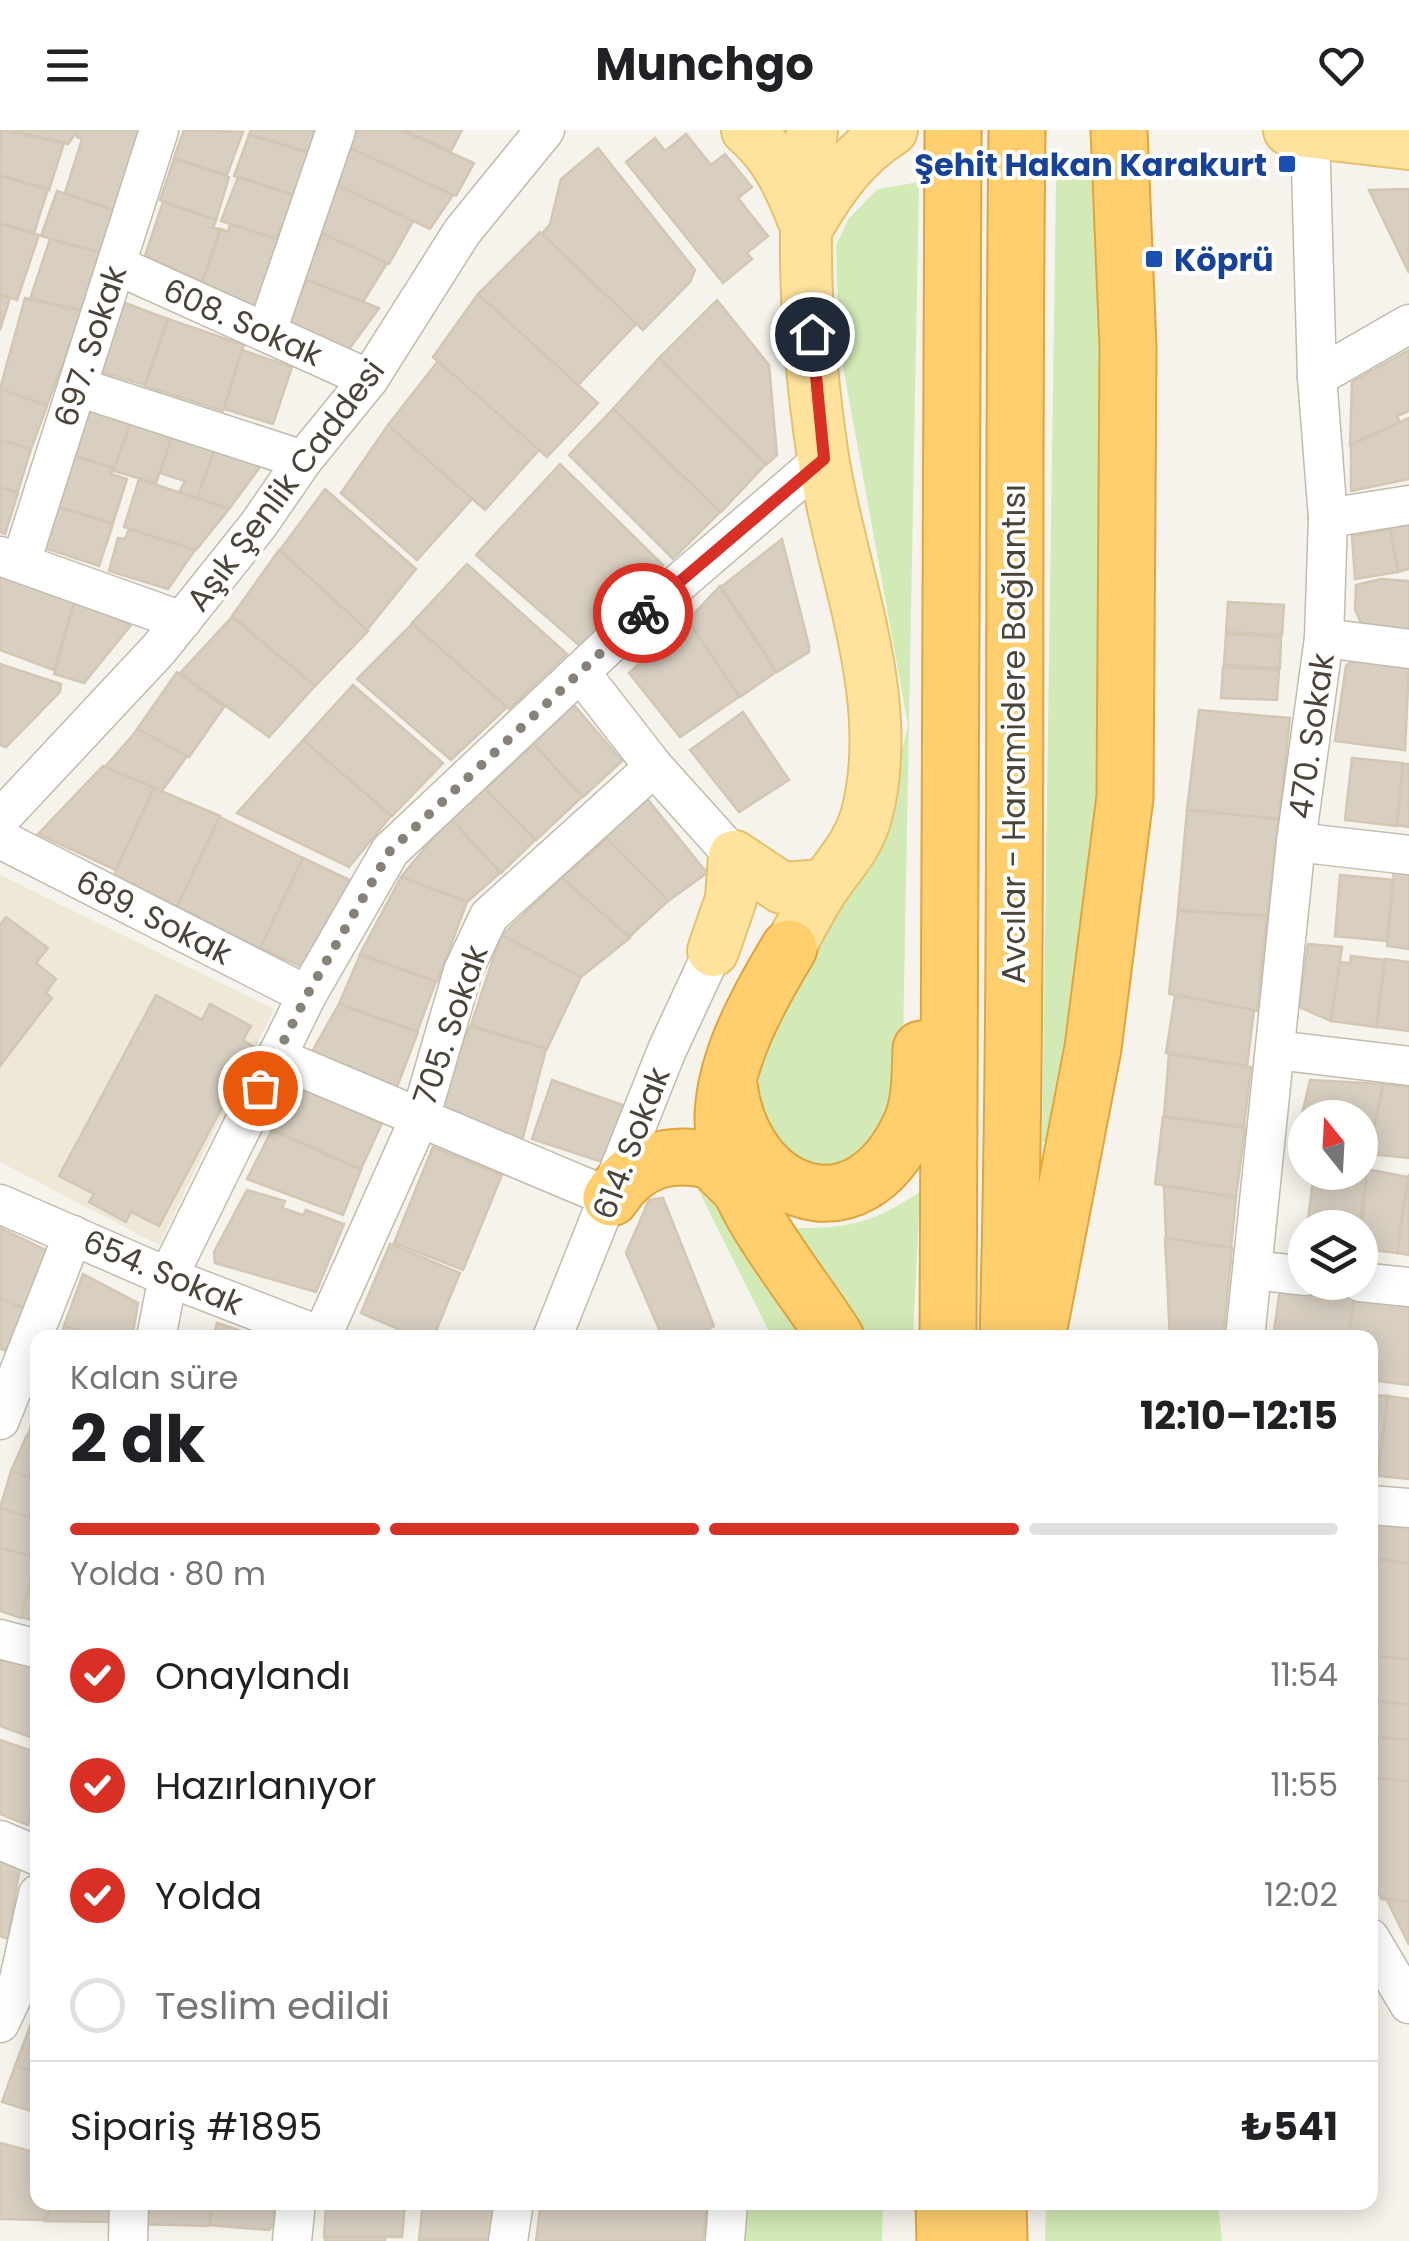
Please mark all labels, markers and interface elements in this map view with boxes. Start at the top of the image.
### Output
text: Munchgo [595,33,814,96]
icon: menu [40,38,95,93]
icon: heart [1314,38,1369,93]
place label: Şehit Hakan Karakurt [914,142,1267,187]
marker: Şehit Hakan Karakurt [1276,153,1298,175]
place label: Köprü [1174,237,1274,282]
marker: Köprü [1143,248,1165,270]
street label: 697. Sokak [43,259,137,432]
street label: 608. Sokak [156,267,330,377]
pin [770,292,855,377]
icon: home [785,307,840,362]
street label: Aşık Şenlik Caddesi [175,350,395,620]
street label: Avcılar - Haramidere Bağlantısı [991,484,1036,984]
courier [593,563,693,663]
icon: bike [616,586,671,641]
street label: 470. Sokak [1277,650,1345,822]
street label: 689. Sokak [68,858,240,976]
street label: 705. Sokak [402,938,499,1111]
pin [218,1046,303,1131]
street label: 614. Sokak [581,1060,681,1226]
icon: bag [233,1061,288,1116]
north arrow [1288,1100,1378,1190]
map controls [1288,1100,1378,1300]
button: layers [1288,1210,1378,1300]
street label: 654. Sokak [76,1218,250,1326]
text: Kalan süre [70,1355,238,1400]
text: 12:10–12:15 [1140,1389,1338,1442]
text: 2 dk [70,1394,205,1485]
text: Yolda · 80 m [70,1551,266,1596]
icon: check [70,1648,125,1703]
text: Onaylandı [155,1649,351,1702]
text: 11:54 [1270,1652,1338,1697]
icon: check [70,1758,125,1813]
text: Hazırlanıyor [155,1759,376,1812]
text: 11:55 [1271,1762,1338,1807]
icon: check [70,1868,125,1923]
text: Yolda [155,1869,262,1922]
text: 12:02 [1264,1872,1338,1917]
text: Teslim edildi [155,1979,390,2032]
text: Sipariş #1895 [70,2100,322,2153]
text: ₺541 [1242,2100,1338,2153]

